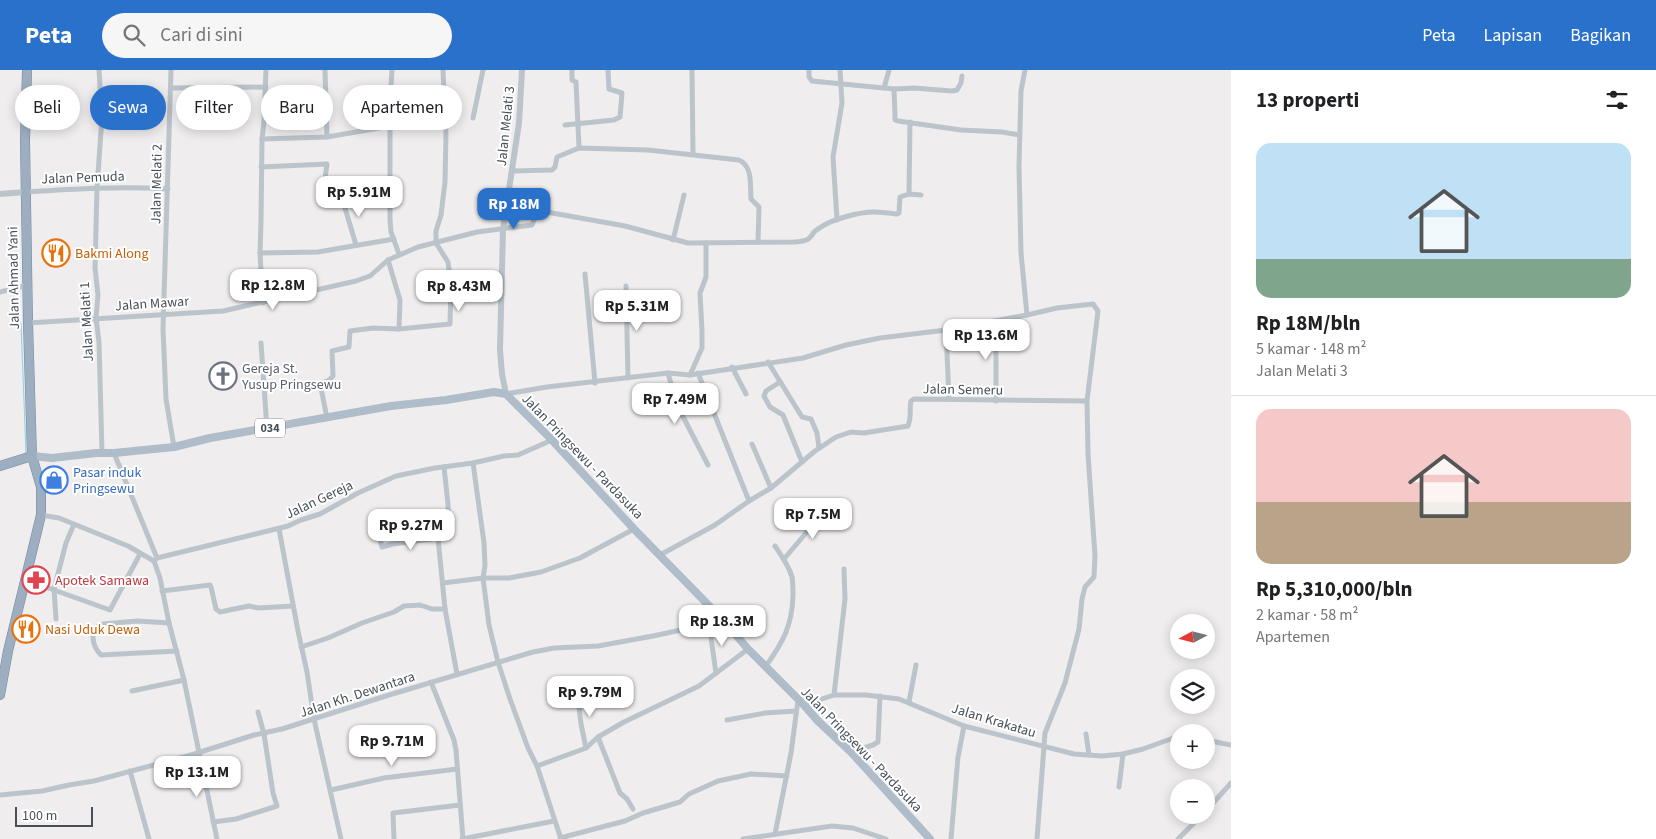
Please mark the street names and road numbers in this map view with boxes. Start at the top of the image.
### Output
street label: Jalan Melati 3 [492,85,520,167]
street label: Jalan Melati 2 [146,144,168,224]
street label: Jalan Pemuda [41,167,125,189]
street label: Jalan Ahmad Yani [3,226,25,330]
street label: Jalan Melati 1 [75,281,99,363]
street label: Jalan Mawar [115,291,190,317]
street label: Jalan Semeru [923,379,1003,401]
street label: Jalan Pringsewu - Pardasuka [517,389,648,524]
road number: 034 [255,418,285,438]
street label: Jalan Gereja [282,476,357,524]
street label: Jalan Kh. Dewantara [297,667,418,723]
street label: Jalan Pringsewu - Pardasuka [796,682,927,817]
street label: Jalan Krakatau [949,699,1038,743]

